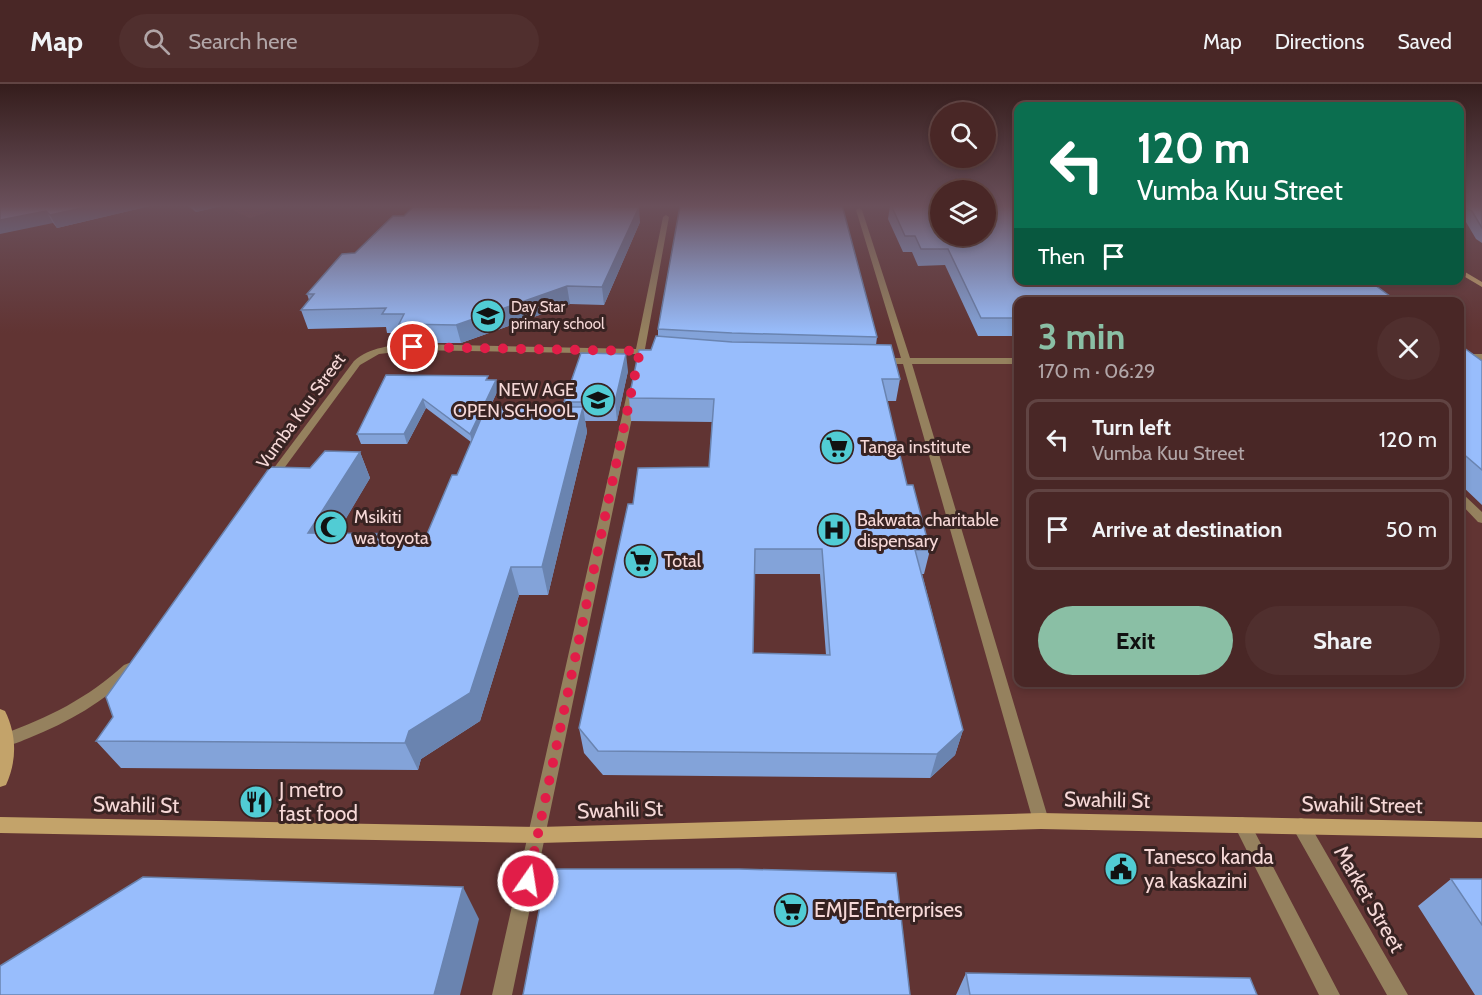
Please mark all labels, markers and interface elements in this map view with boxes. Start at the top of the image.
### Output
search box [119,14,539,68]
text: Map [30,24,83,58]
icon: search [140,25,173,58]
text: Search here [188,28,297,55]
text: Map [1203,29,1242,54]
text: Directions [1275,29,1364,54]
text: Saved [1397,29,1452,54]
map controls [930,102,996,246]
button: search [930,102,996,168]
text: 120 m [1137,122,1250,174]
icon: left [1038,126,1116,204]
text: Vumba Kuu Street [1137,174,1343,207]
button: layers [930,180,996,246]
icon: arrive [1097,240,1130,273]
text: Then [1038,243,1085,270]
school or university icon: Day Star primary school [470,298,506,334]
place label: Day Star primary school [511,298,605,333]
text: 3 min [1038,314,1125,358]
button: close [1377,317,1440,380]
pin [387,321,438,372]
icon: arrive [396,330,429,363]
street label: Vumba Kuu Street [252,349,350,473]
text: 170 m · 06:29 [1038,359,1155,383]
place label: NEW AGE OPEN SCHOOL [453,379,575,422]
school or university icon: NEW AGE OPEN SCHOOL [580,382,616,418]
text: Turn left [1092,414,1171,441]
icon: left [1041,423,1074,456]
text: 120 m [1379,426,1437,453]
supermarket icon: Tanga institute [819,429,855,465]
place label: Tanga institute [860,436,971,458]
text: Vumba Kuu Street [1092,441,1244,465]
place label: Msikiti wa toyota [354,506,429,549]
mosque icon: Msikiti wa toyota [313,509,349,545]
place label: Bakwata charitable dispensary [857,509,999,552]
hospital icon: Bakwata charitable dispensary [816,512,852,548]
icon: arrive [1041,513,1074,546]
text: Arrive at destination [1092,516,1282,543]
text: 50 m [1385,516,1437,543]
supermarket icon: Total [623,543,659,579]
place label: Total [664,550,702,572]
button: Exit [1038,606,1233,675]
button: Share [1245,606,1440,675]
place label: J metro fast food [278,777,358,826]
restaurant icon: J metro fast food [238,784,274,820]
street label: Swahili St [1064,786,1150,813]
street label: Swahili St [93,791,179,818]
street label: Swahili Street [1301,791,1423,818]
street label: Swahili St [576,796,664,823]
street label: Market Street [1329,841,1410,957]
place label: Tanesco kanda ya kaskazini [1144,844,1274,893]
position arrow [496,849,560,913]
public building icon: Tanesco kanda ya kaskazini [1103,851,1139,887]
supermarket icon: EMJE Enterprises [773,892,809,928]
place label: EMJE Enterprises [814,897,963,922]

